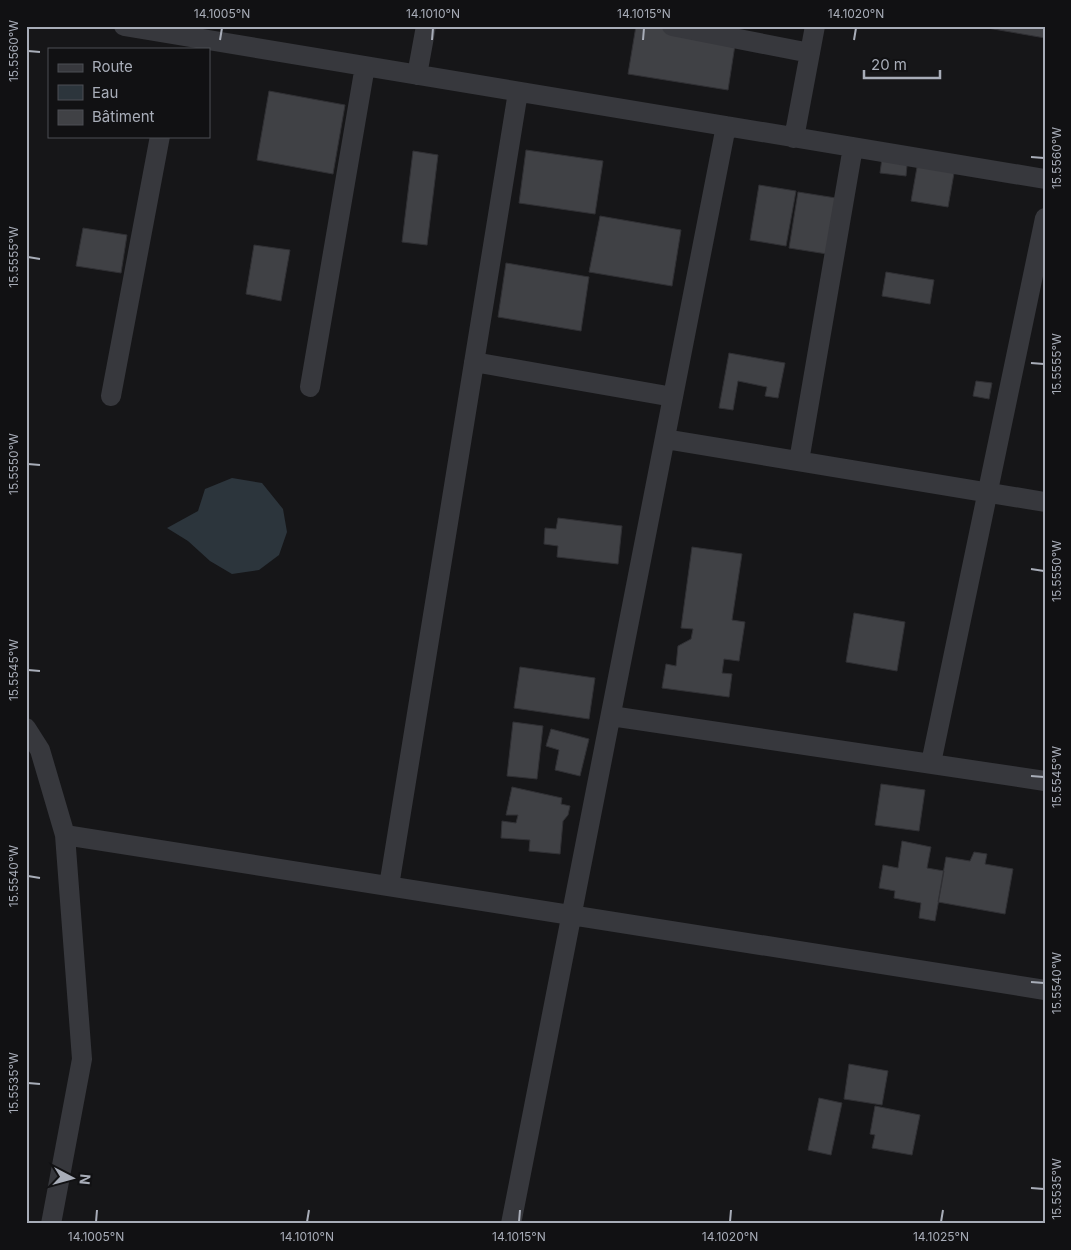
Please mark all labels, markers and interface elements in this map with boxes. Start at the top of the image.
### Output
text: 14.1005°N [194,6,250,21]
text: 14.1010°N [406,6,460,21]
text: 14.1015°N [617,6,671,21]
text: 14.1020°N [828,6,884,21]
text: 15.5560°W [6,20,21,82]
legend [48,48,210,138]
scale bar [864,48,940,80]
text: 20 m [871,55,907,74]
text: Route [92,57,133,76]
text: Eau [92,83,118,102]
text: Bâtiment [92,107,155,126]
text: 15.5560°W [1049,127,1064,189]
text: 15.5555°W [6,226,21,288]
text: 15.5555°W [1049,333,1064,395]
text: 15.5550°W [6,433,21,495]
text: 15.5550°W [1049,540,1064,602]
text: 15.5545°W [6,639,21,701]
text: 15.5545°W [1049,746,1064,808]
text: 15.5540°W [6,845,21,907]
text: 15.5540°W [1049,952,1064,1014]
text: 15.5535°W [6,1052,21,1114]
north arrow [48,1152,98,1202]
text: 15.5535°W [1049,1158,1064,1220]
text: N [76,1173,94,1186]
text: 14.1005°N [68,1229,124,1244]
text: 14.1010°N [280,1229,334,1244]
text: 14.1015°N [492,1229,546,1244]
text: 14.1020°N [702,1229,758,1244]
text: 14.1025°N [913,1229,969,1244]

